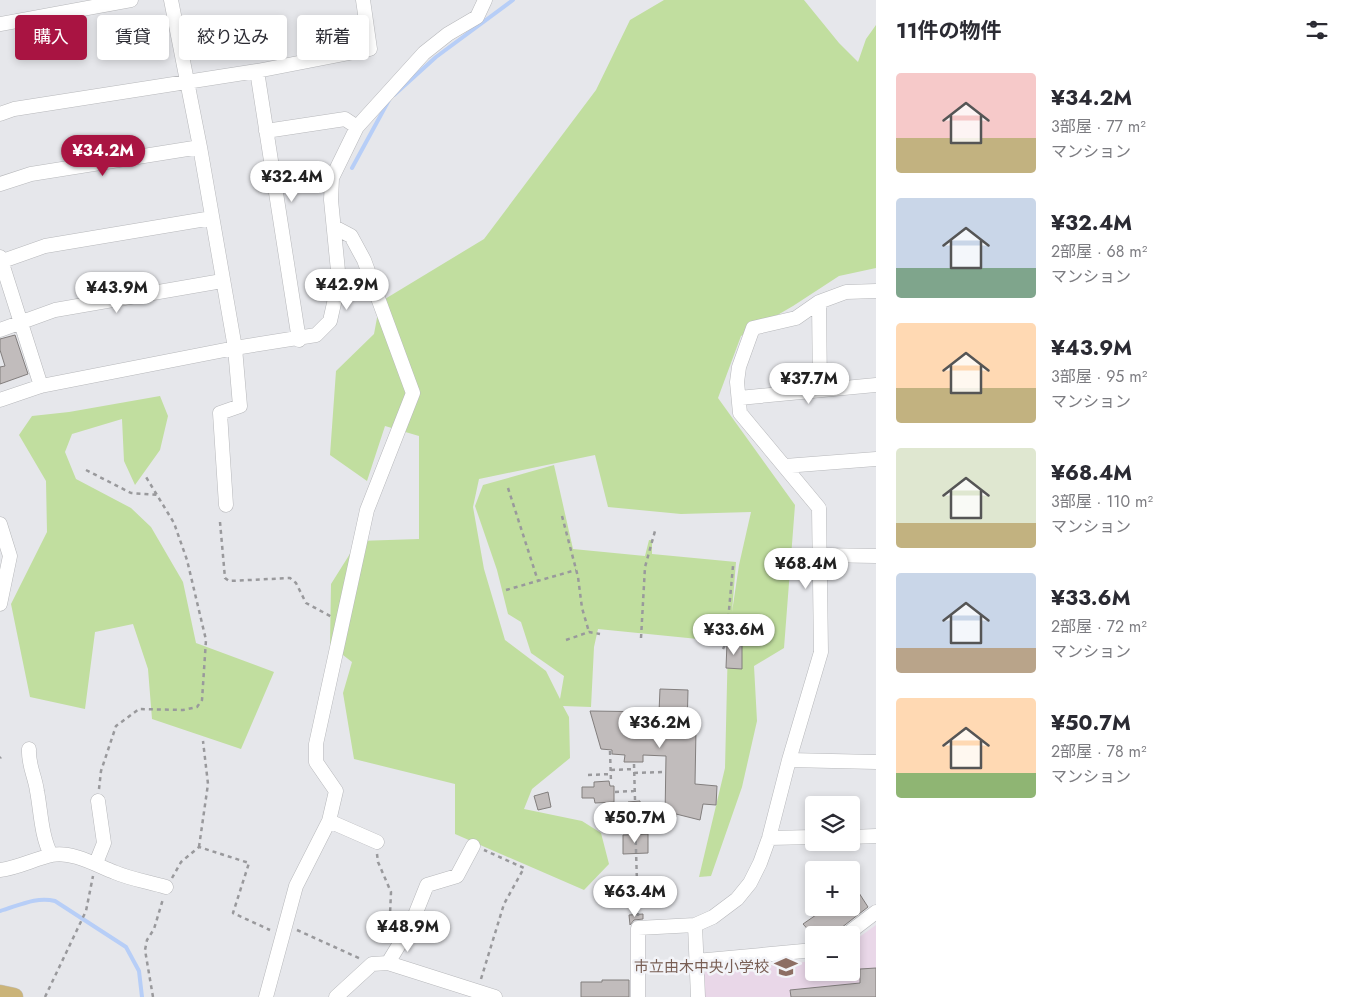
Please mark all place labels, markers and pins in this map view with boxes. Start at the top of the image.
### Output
pin: ¥34.2M [62,134,144,177]
pin: ¥32.4M [251,160,333,203]
pin: ¥42.9M [306,268,388,311]
pin: ¥43.9M [76,272,158,314]
pin: ¥37.7M [768,362,850,405]
pin: ¥68.4M [765,548,847,590]
pin: ¥33.6M [693,614,775,656]
pin: ¥36.2M [619,706,701,749]
pin: ¥50.7M [594,802,676,844]
pin: ¥63.4M [594,876,676,918]
pin: ¥48.9M [367,910,449,953]
school or university icon: 市立由木中央小学校 [773,954,799,980]
place label: 市立由木中央小学校 [634,956,769,978]

